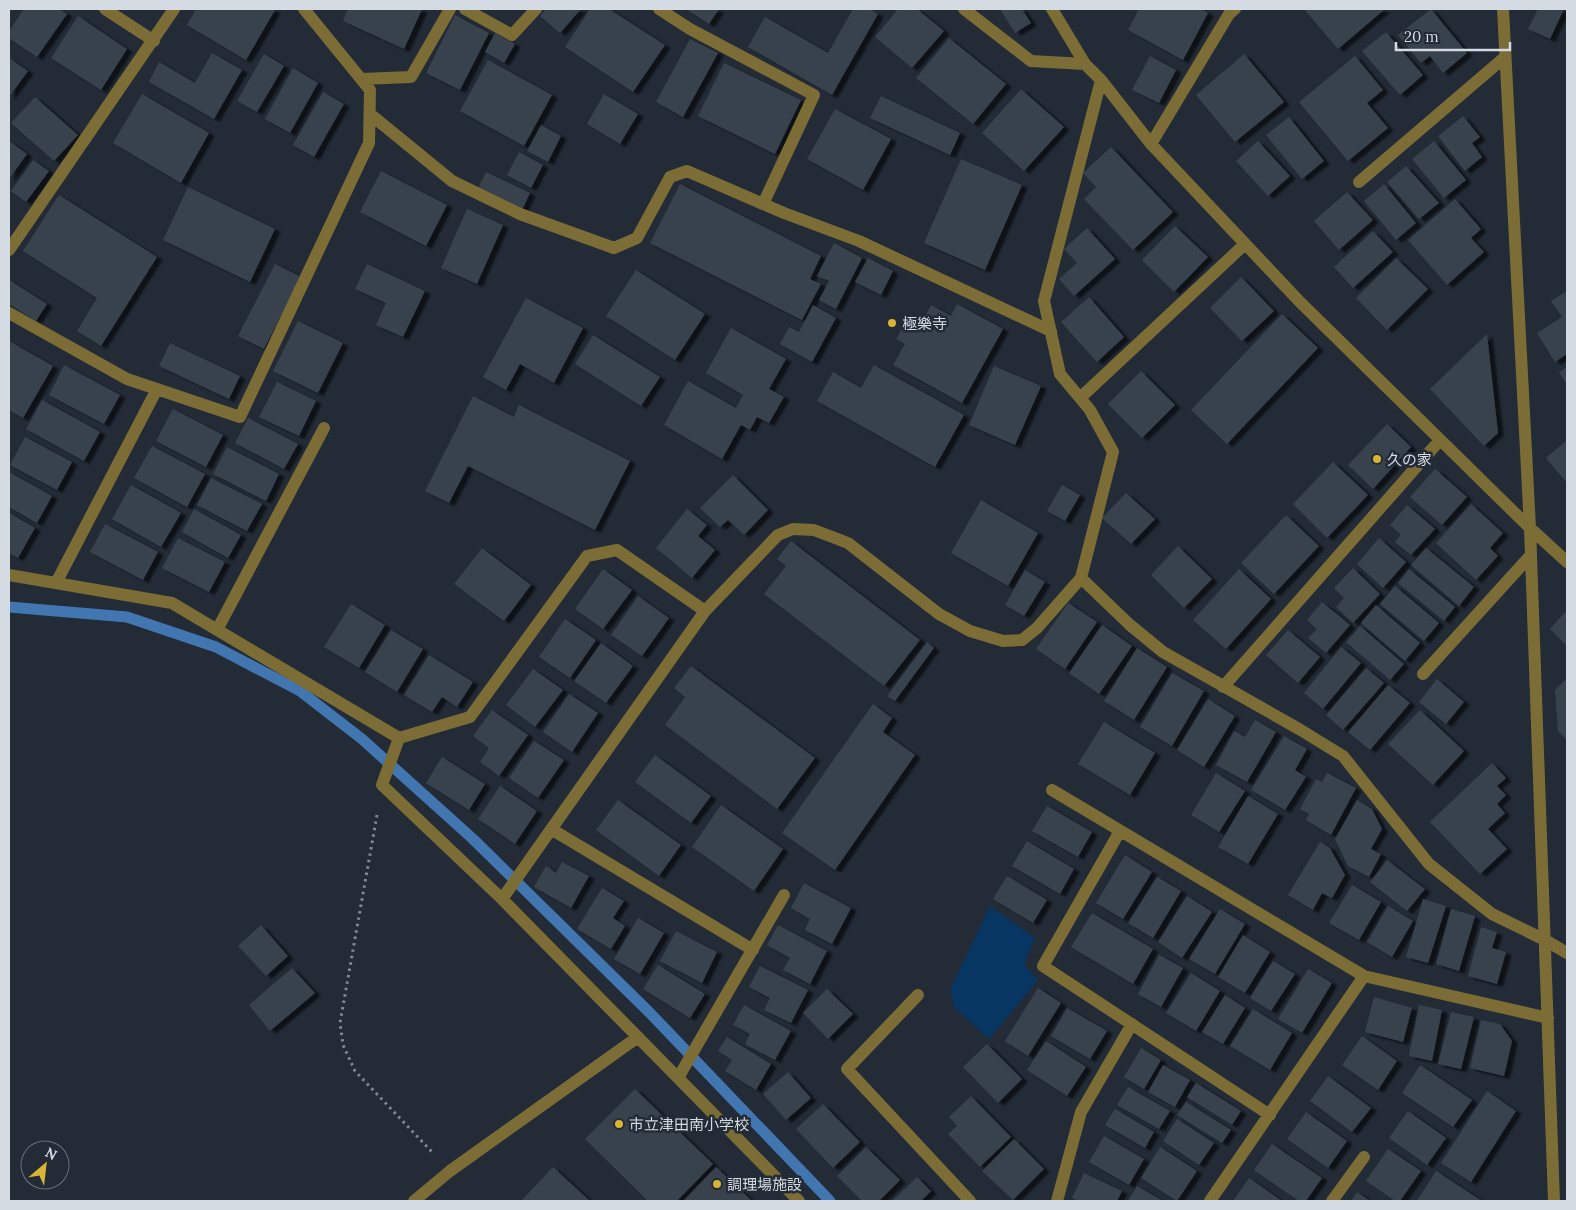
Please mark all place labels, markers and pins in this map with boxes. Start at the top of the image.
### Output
place label: 極樂寺 [902,314,947,333]
marker: 極樂寺 [886,317,898,329]
place label: 久の家 [1387,450,1432,469]
marker: 久の家 [1371,453,1383,465]
place label: 市立津田南小学校 [629,1115,749,1134]
marker: 市立津田南小学校 [613,1118,625,1130]
place label: 調理場施設 [727,1175,802,1194]
marker: 調理場施設 [711,1178,723,1190]

